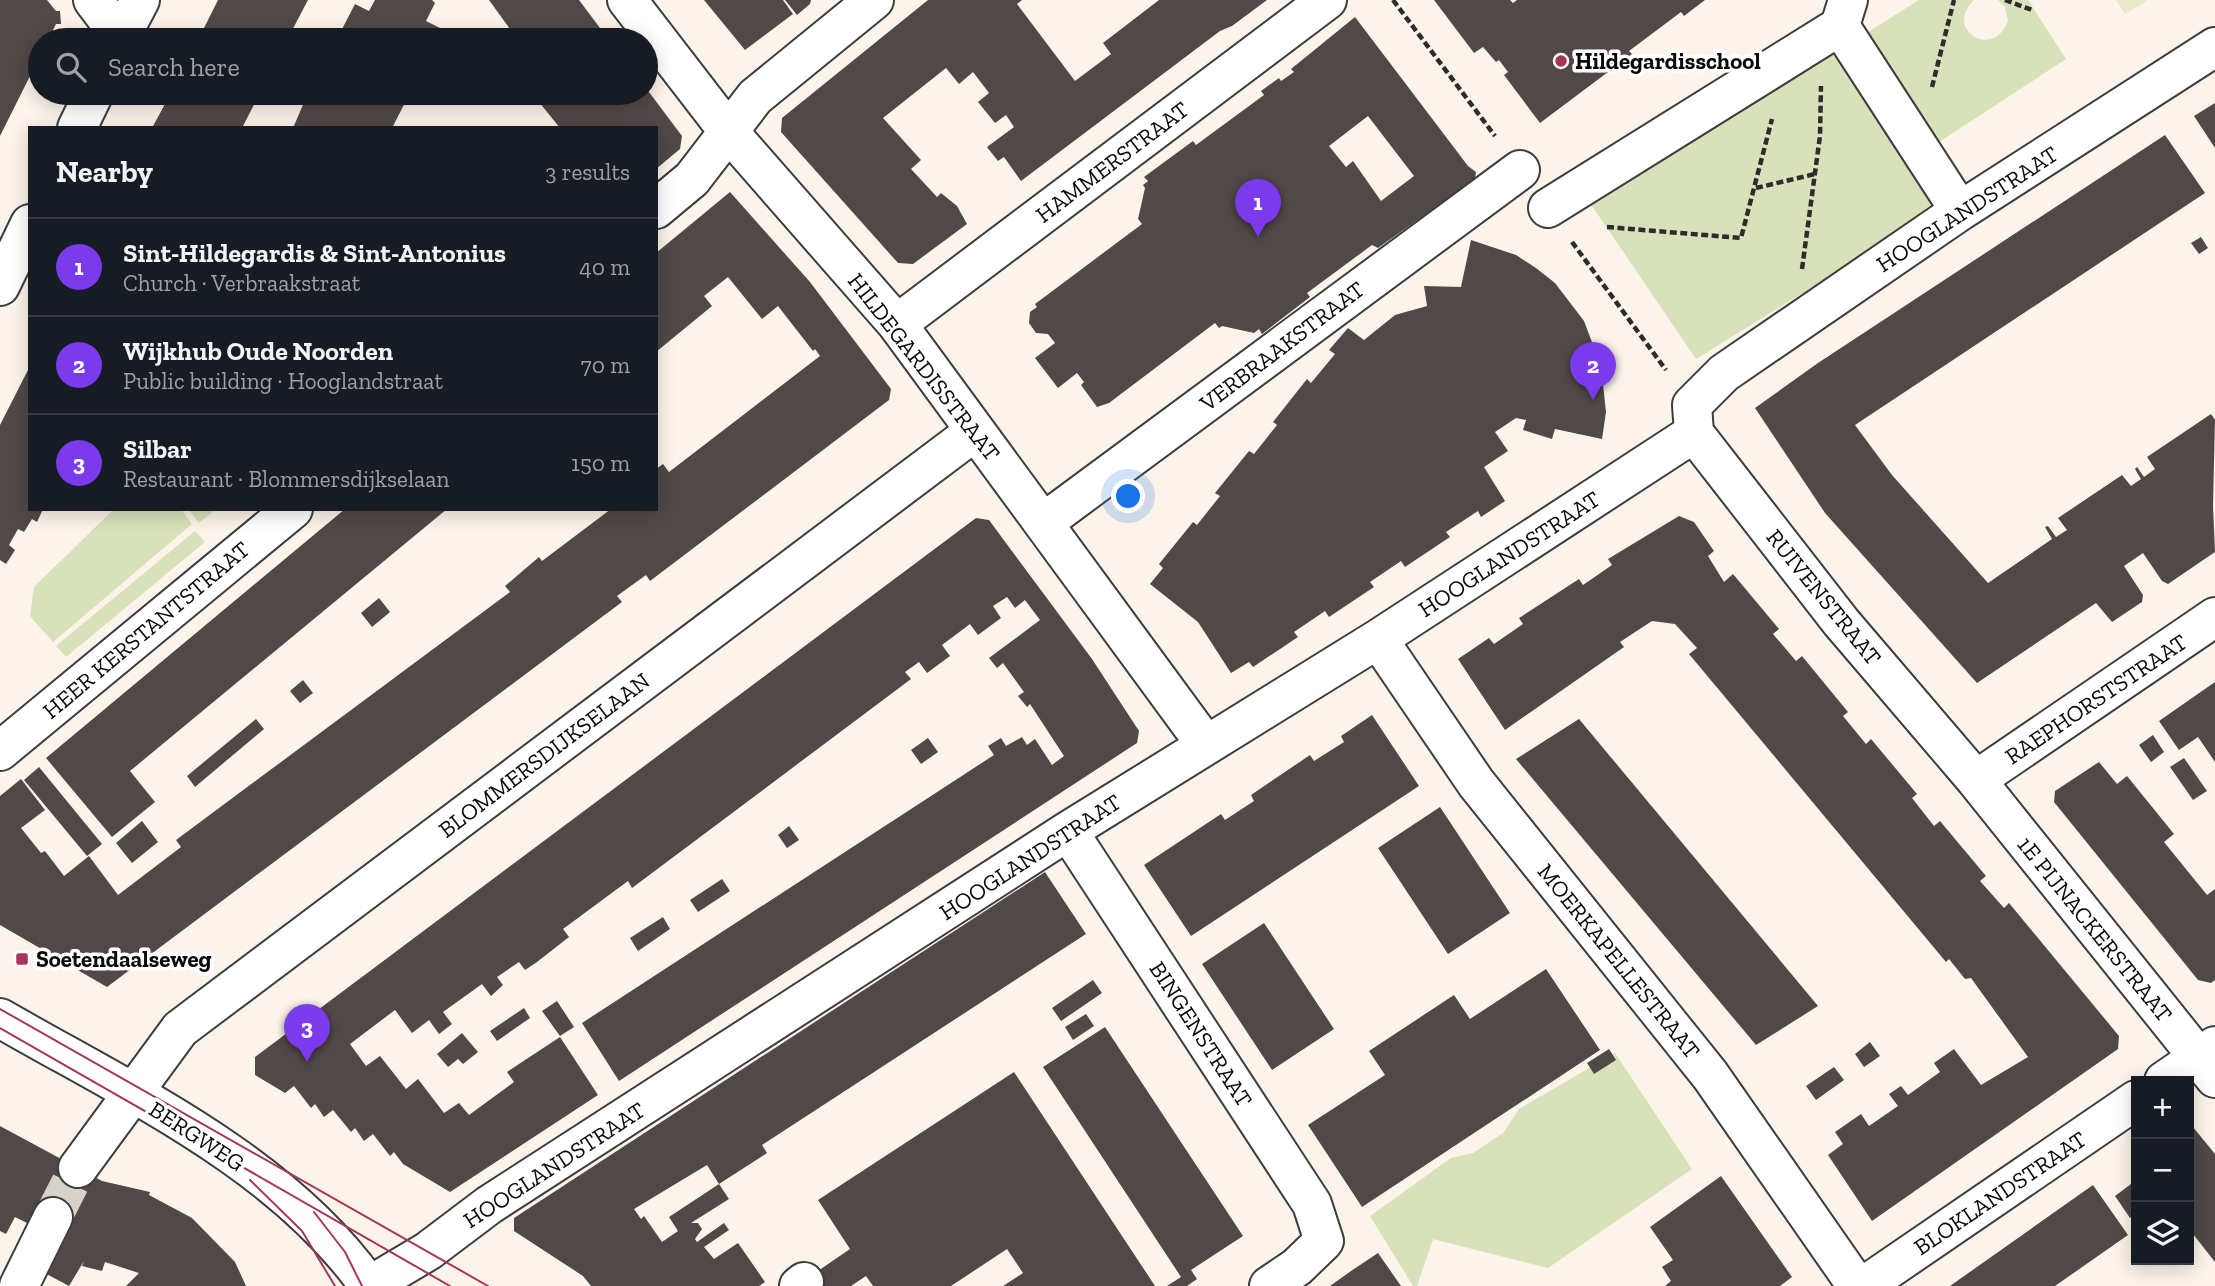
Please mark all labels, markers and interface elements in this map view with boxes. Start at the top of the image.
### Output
search box [28,28,658,105]
place label: Hildegardisschool [1575,47,1761,75]
icon: search [52,48,90,86]
text: Search here [108,51,240,83]
marker: Hildegardisschool [1553,53,1569,69]
street label: HAMMERSTRAAT [1030,95,1194,229]
street label: HOOGLANDSTRAAT [1871,140,2063,278]
text: Nearby [56,154,153,190]
text: 3 results [545,158,630,186]
pin: 1 [1235,179,1281,237]
text: Sint-Hildegardis & Sint-Antonius [123,237,506,269]
text: 1 [74,253,84,281]
text: 40 m [579,253,630,281]
street label: HILDEGARDISSTRAAT [842,268,1006,466]
text: Church · Verbraakstraat [123,269,360,297]
street label: VERBRAAKSTRAAT [1193,275,1370,418]
text: Wijkhub Oude Noorden [123,335,393,367]
pin: 2 [1570,342,1616,400]
text: 2 [73,351,85,379]
text: 70 m [581,351,630,379]
text: Public building · Hooglandstraat [123,367,443,395]
text: Silbar [123,433,192,465]
text: 3 [73,449,85,477]
text: 150 m [571,449,630,477]
text: Restaurant · Blommersdijkselaan [123,465,449,493]
your location [1111,479,1145,513]
street label: HOOGLANDSTRAAT [1413,485,1605,623]
street label: RUIVENSTRAAT [1761,523,1887,671]
street label: HEER KERSTANTSTRAAT [37,535,255,725]
street label: RAEPHORSTSTRAAT [2000,628,2192,770]
street label: BLOMMERSDIJKSELAAN [433,666,655,844]
street label: HOOGLANDSTRAAT [934,788,1126,926]
street label: 1E PIJNACKERSTRAAT [2012,831,2178,1027]
street label: MOERKAPELLESTRAAT [1532,858,1706,1064]
place label: Soetendaalseweg [36,945,212,973]
marker: Soetendaalseweg [14,951,30,967]
street label: BINGENSTRAAT [1144,956,1258,1112]
pin: 3 [284,1004,330,1062]
map controls [2131,1076,2194,1265]
button: + [2131,1076,2194,1139]
street label: BERGWEG [144,1095,250,1177]
street label: HOOGLANDSTRAAT [458,1096,650,1234]
street label: BLOKLANDSTRAAT [1909,1125,2091,1261]
button: − [2131,1139,2194,1202]
button: layers [2131,1202,2194,1265]

